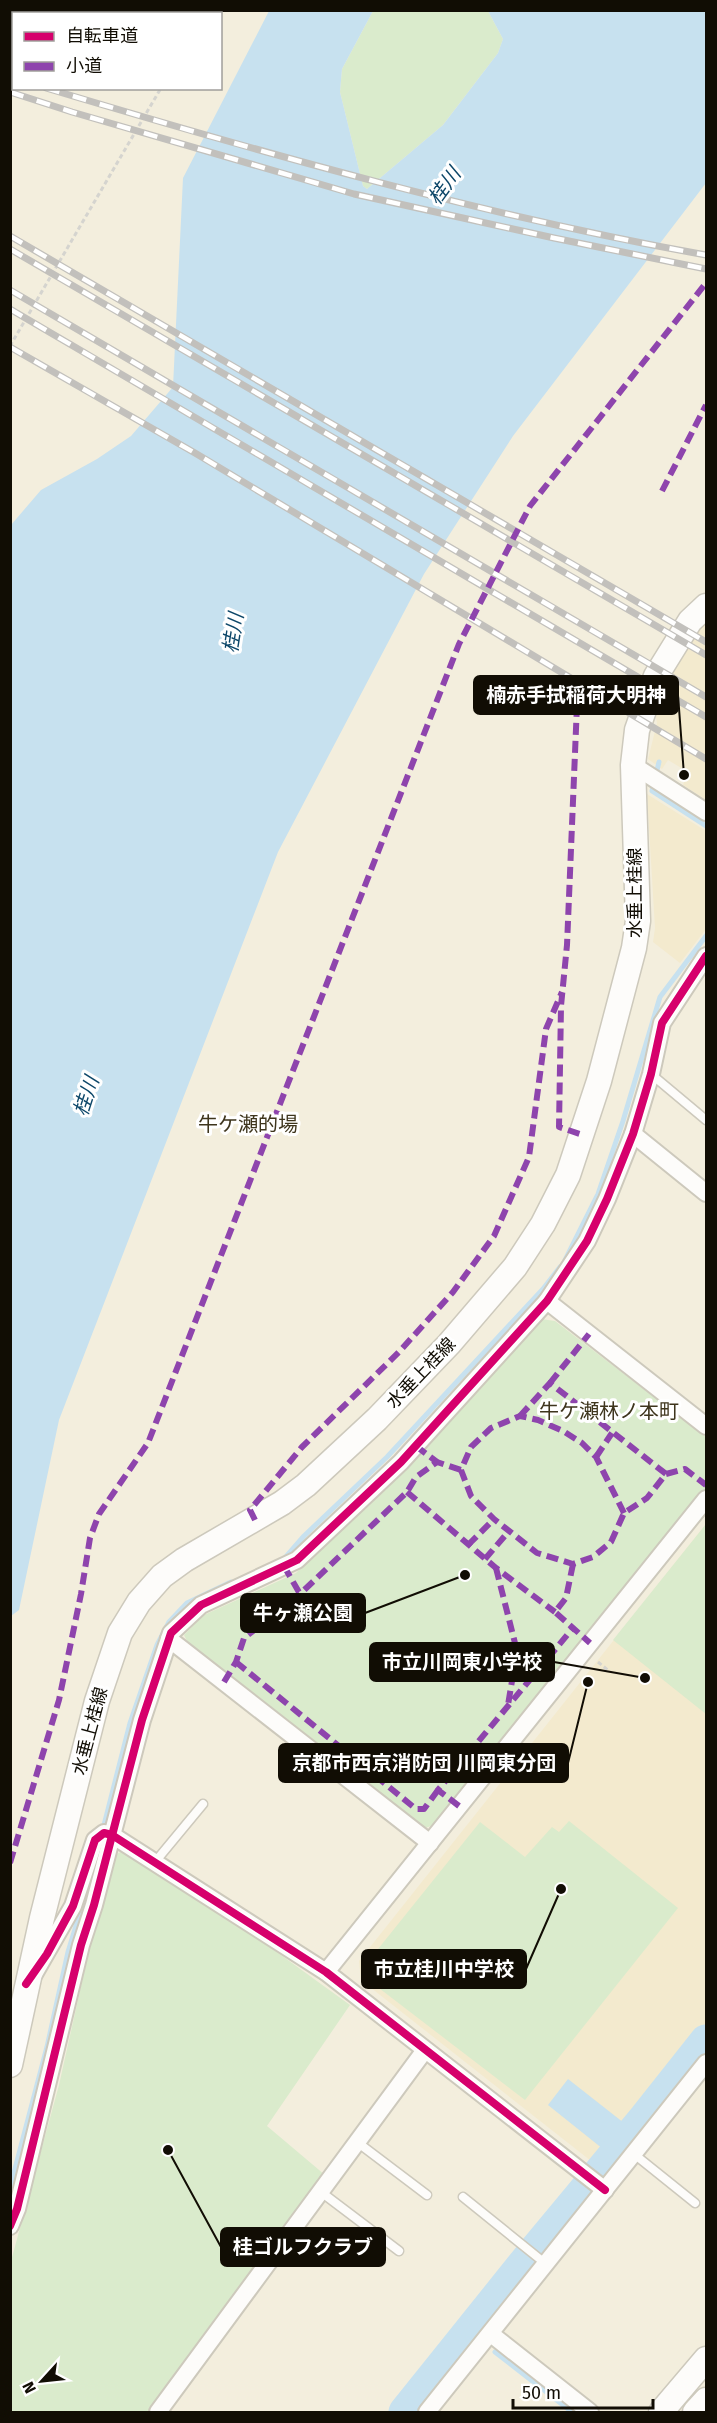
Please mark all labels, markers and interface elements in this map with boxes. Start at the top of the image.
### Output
legend [12,12,222,90]
text: 自転車道 [66,25,138,47]
text: 小道 [66,55,102,77]
water label: 桂川 [423,161,467,209]
water label: 桂川 [218,609,248,655]
callout: 楠赤手拭稲荷大明神 [474,676,678,714]
text: 楠赤手拭稲荷大明神 [486,683,666,707]
street label: 水垂上桂線 [624,848,646,938]
water label: 桂川 [68,1071,104,1119]
district label: 牛ケ瀬的場 [198,1112,298,1136]
street label: 水垂上桂線 [382,1333,460,1413]
district label: 牛ケ瀬林ノ本町 [539,1399,679,1423]
callout: 牛ヶ瀬公園 [241,1594,365,1632]
text: 牛ヶ瀬公園 [253,1601,353,1625]
callout: 市立川岡東小学校 [370,1643,554,1681]
text: 市立川岡東小学校 [382,1650,542,1674]
street label: 水垂上桂線 [68,1685,112,1777]
callout: 京都市西京消防団 川岡東分団 [279,1744,568,1782]
text: 京都市西京消防団 川岡東分団 [292,1751,556,1775]
callout: 市立桂川中学校 [362,1950,526,1988]
text: 市立桂川中学校 [374,1957,514,1981]
callout: 桂ゴルフクラブ [221,2228,385,2266]
text: 桂ゴルフクラブ [233,2235,373,2259]
north arrow [12,2351,72,2411]
scale bar [513,2372,652,2410]
text: N [18,2379,40,2397]
text: 50 m [522,2382,561,2404]

